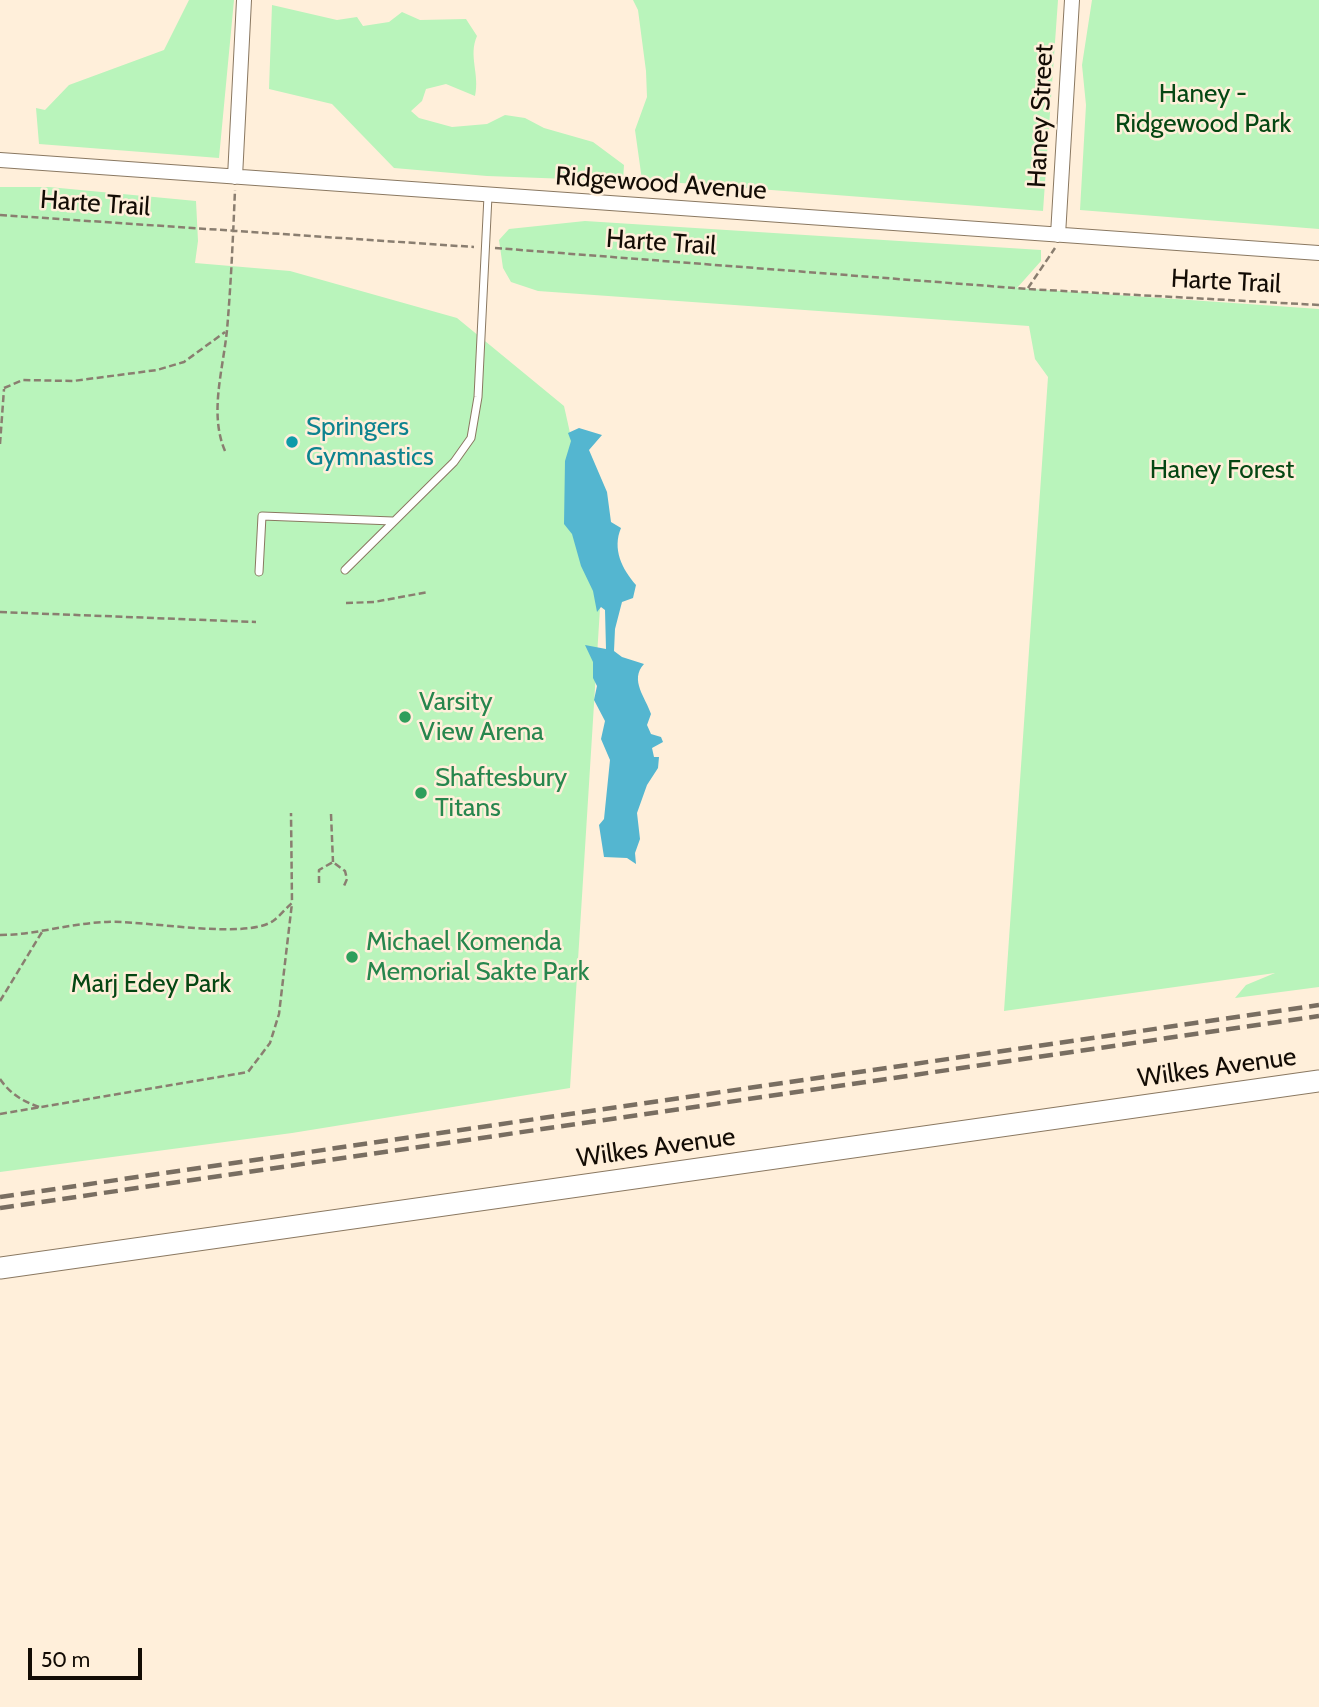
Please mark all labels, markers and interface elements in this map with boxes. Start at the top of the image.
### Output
street label: Haney Street [1022,43,1060,189]
park label: Haney - Ridgewood Park [1115,78,1291,140]
street label: Ridgewood Avenue [554,161,768,207]
street label: Harte Trail [39,185,151,223]
street label: Harte Trail [605,224,717,262]
street label: Harte Trail [1170,264,1282,300]
place label: Springers Gymnastics [306,411,434,472]
marker: Springers Gymnastics [284,434,300,450]
park label: Haney Forest [1150,454,1294,486]
place label: Varsity View Arena [419,686,544,748]
marker: Varsity View Arena [397,709,413,725]
place label: Shaftesbury Titans [435,762,567,824]
marker: Shaftesbury Titans [413,785,429,801]
place label: Michael Komenda Memorial Sakte Park [366,926,589,988]
marker: Michael Komenda Memorial Sakte Park [344,949,360,965]
park label: Marj Edey Park [71,968,231,1000]
street label: Wilkes Avenue [1136,1041,1298,1095]
street label: Wilkes Avenue [575,1121,737,1175]
scale bar [32,1634,145,1678]
text: 50 m [41,1647,90,1672]

